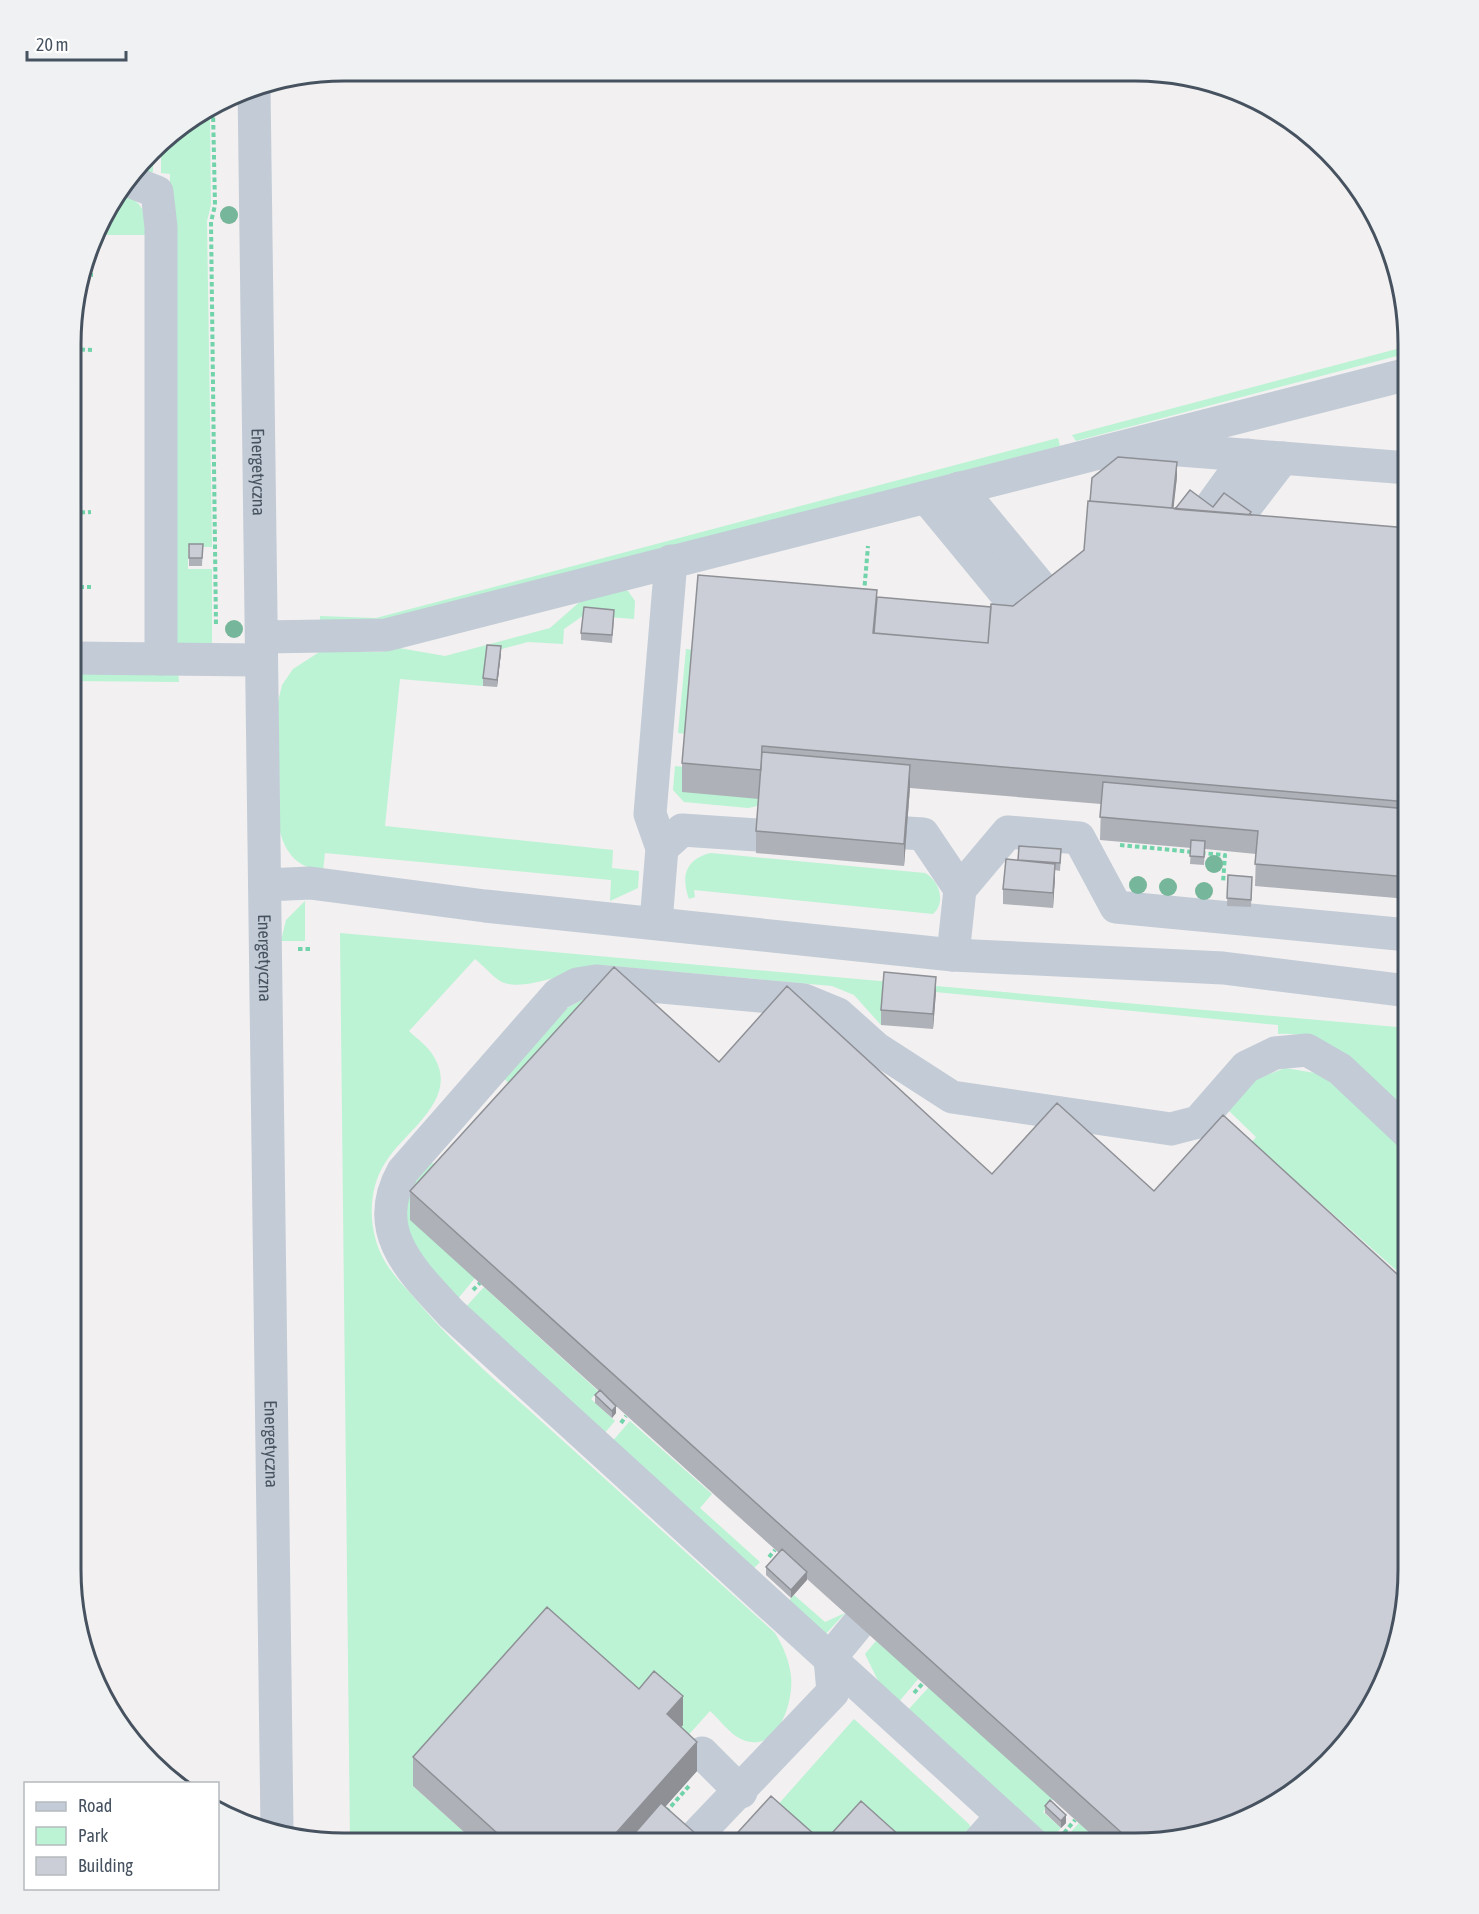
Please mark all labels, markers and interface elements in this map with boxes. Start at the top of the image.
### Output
scale bar [27,24,126,62]
text: 20 m [36,34,68,55]
street label: Energetyczna [248,428,270,516]
street label: Energetyczna [254,914,277,1002]
street label: Energetyczna [261,1400,283,1488]
legend [24,1782,219,1890]
text: Road [78,1795,112,1816]
text: Park [78,1825,108,1846]
text: Building [78,1855,133,1876]

